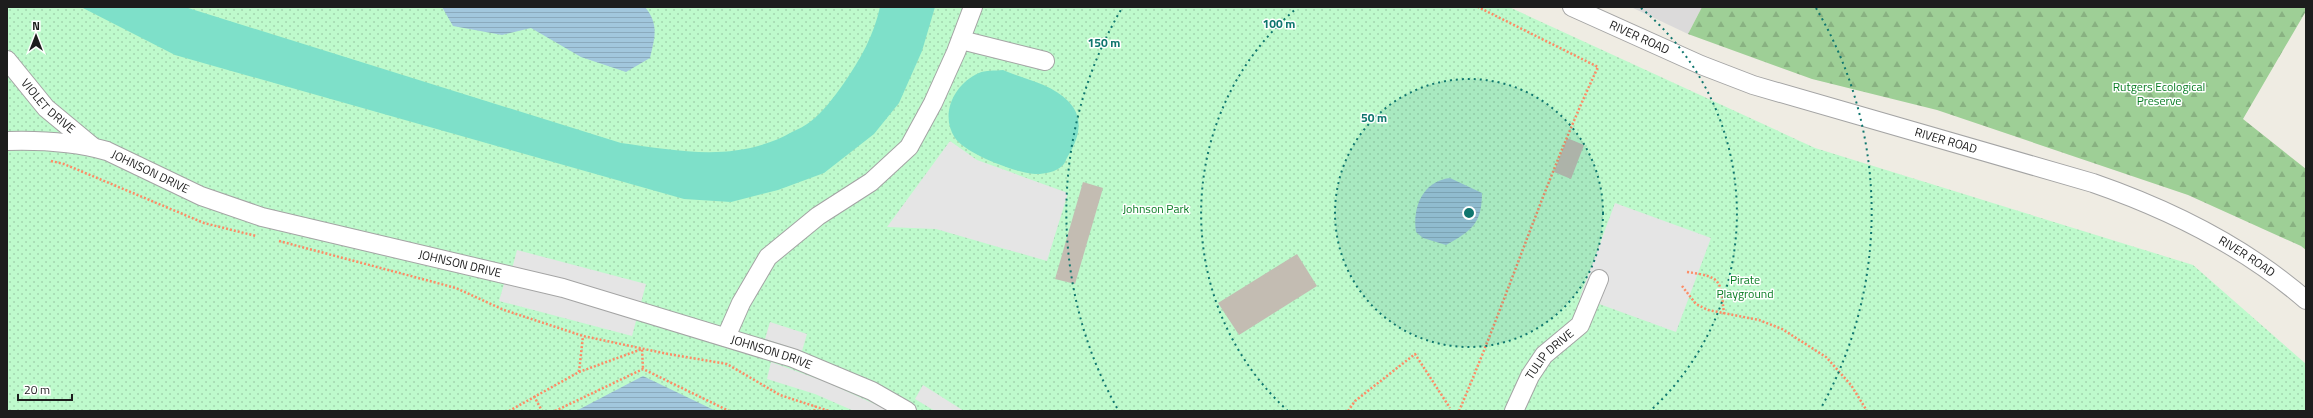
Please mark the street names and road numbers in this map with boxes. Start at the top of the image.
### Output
street label: RIVER ROAD [1607,15,1673,59]
street label: VIOLET DRIVE [17,74,80,138]
street label: RIVER ROAD [1913,122,1980,158]
street label: JOHNSON DRIVE [108,145,193,198]
street label: RIVER ROAD [2215,231,2280,282]
street label: JOHNSON DRIVE [417,244,504,282]
street label: TULIP DRIVE [1520,324,1578,383]
street label: JOHNSON DRIVE [729,330,816,374]

